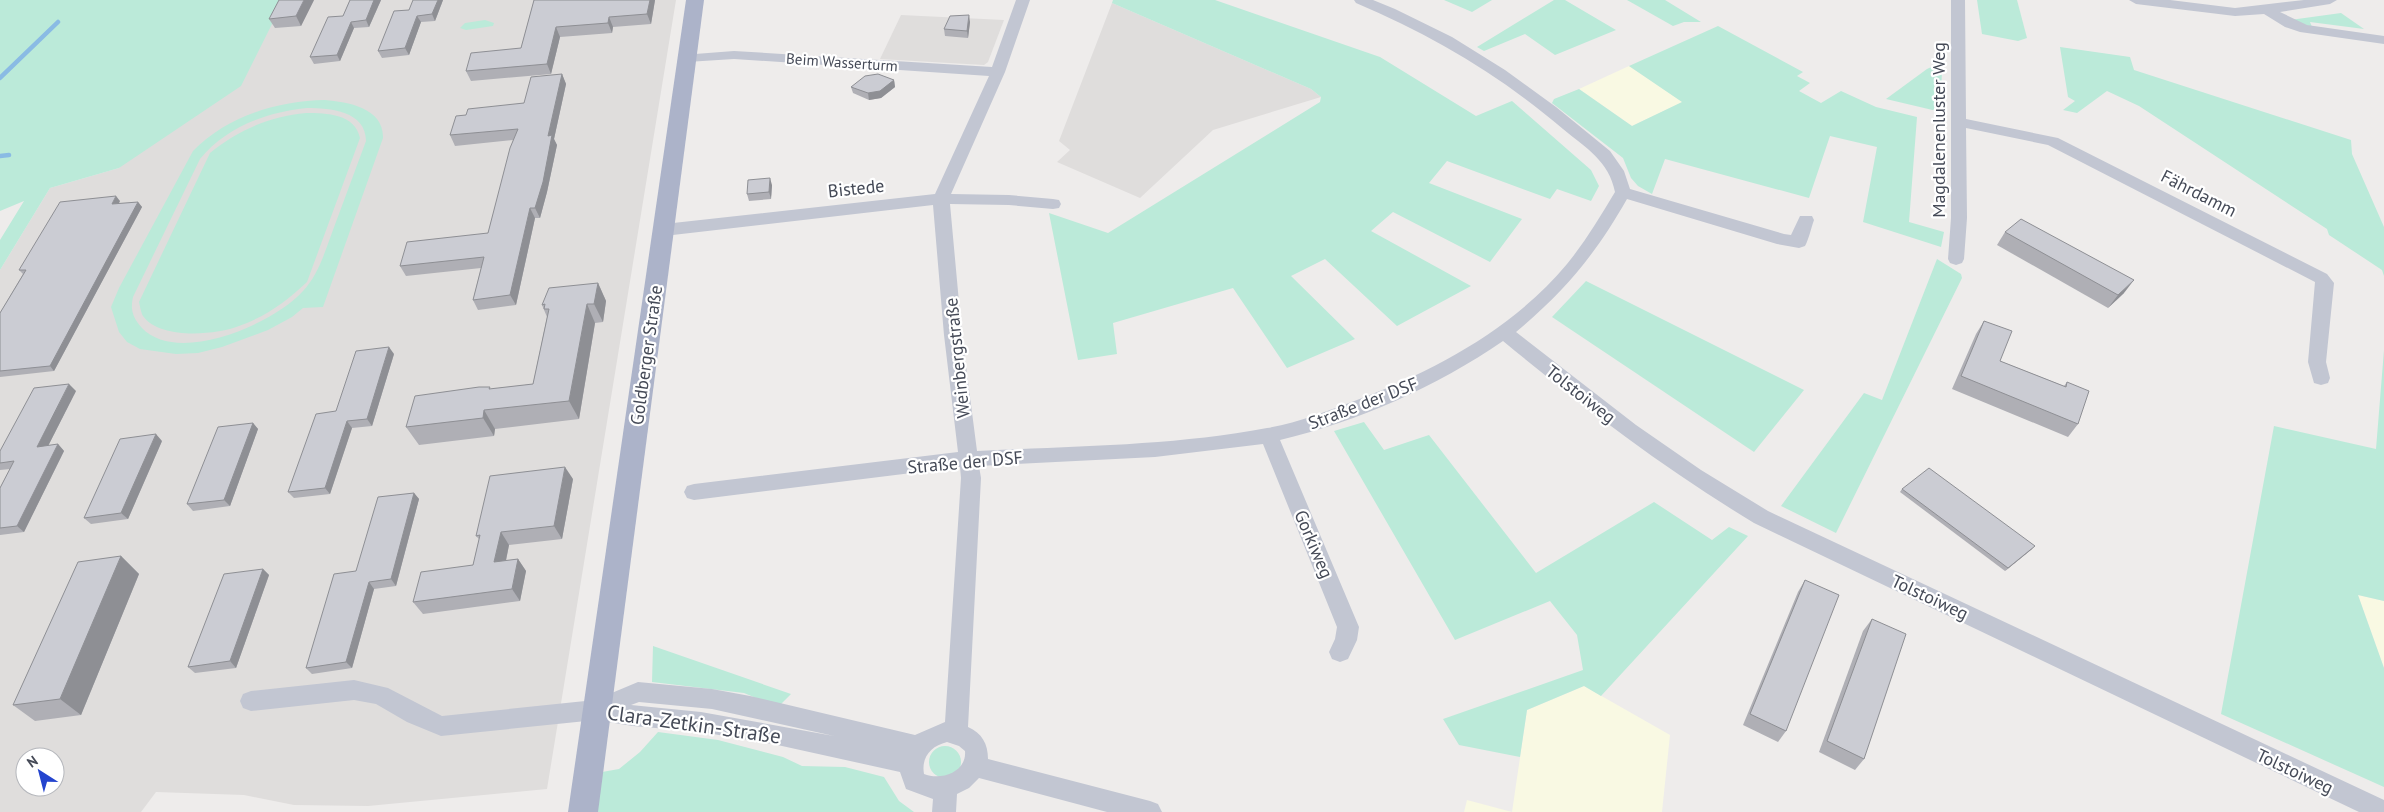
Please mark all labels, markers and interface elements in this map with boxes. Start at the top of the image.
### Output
street label: Magdalenenluster Weg [1927,42,1950,218]
street label: Beim Wasserturm [786,49,898,75]
street label: Fährdamm [2157,164,2241,222]
street label: Bistede [827,174,885,202]
street label: Goldberger Straße [625,284,667,426]
street label: Weinbergstraße [939,297,975,419]
street label: Tolstoiweg [1542,360,1620,428]
street label: Straße der DSF [1305,372,1421,434]
street label: Straße der DSF [906,446,1024,478]
street label: Gorkiweg [1289,506,1339,582]
street label: Tolstoiweg [1888,569,1972,625]
street label: Clara-Zetkin-Straße [605,698,783,750]
street label: Tolstoiweg [2253,743,2337,799]
north arrow [15,747,65,797]
text: N [23,751,41,771]

